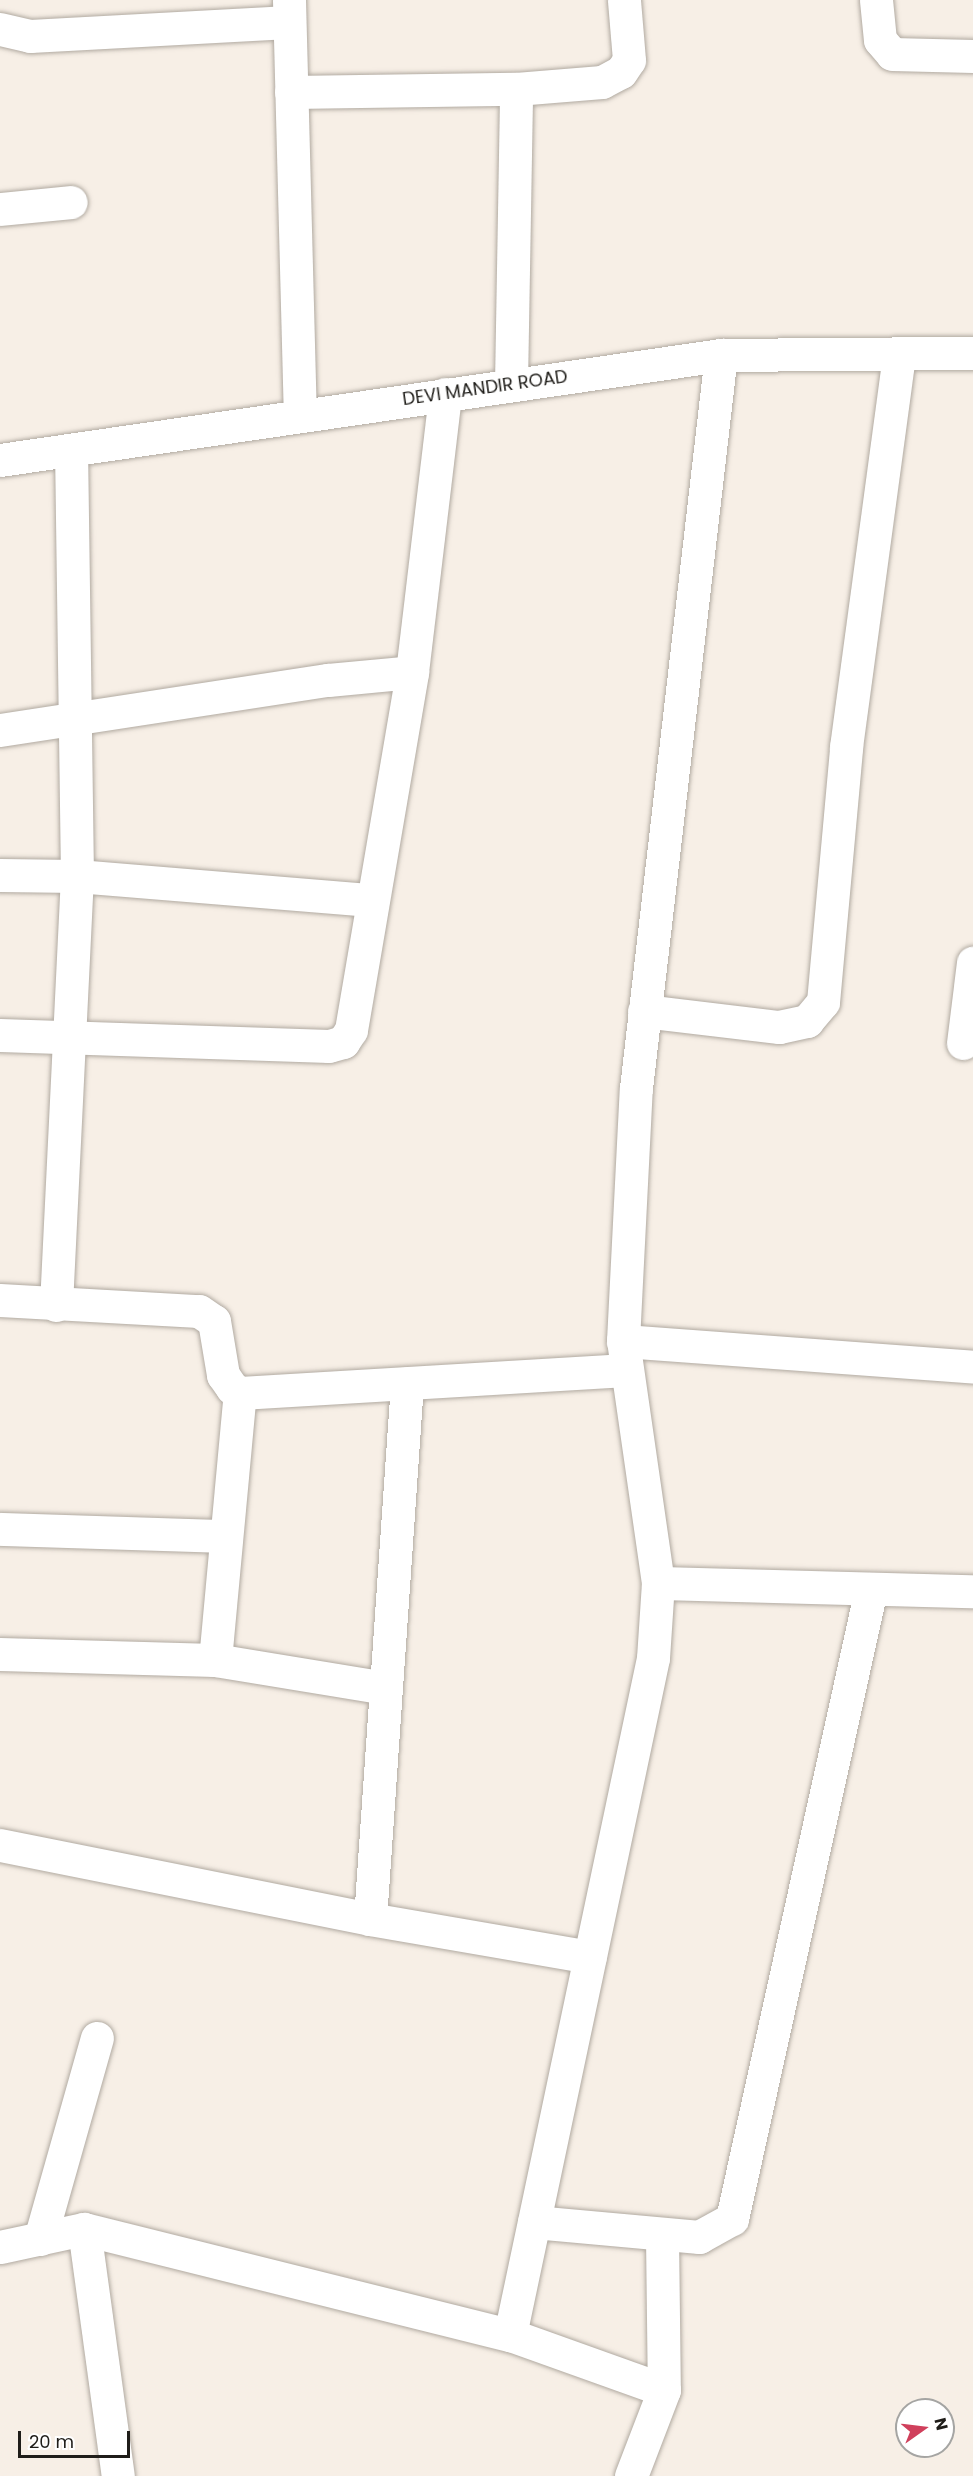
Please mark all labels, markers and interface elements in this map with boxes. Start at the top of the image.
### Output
street label: DEVI MANDIR ROAD [401,366,569,410]
north arrow [895,2398,955,2458]
text: N [928,2415,954,2433]
scale bar [21,2419,134,2457]
text: 20 m [29,2429,74,2454]

